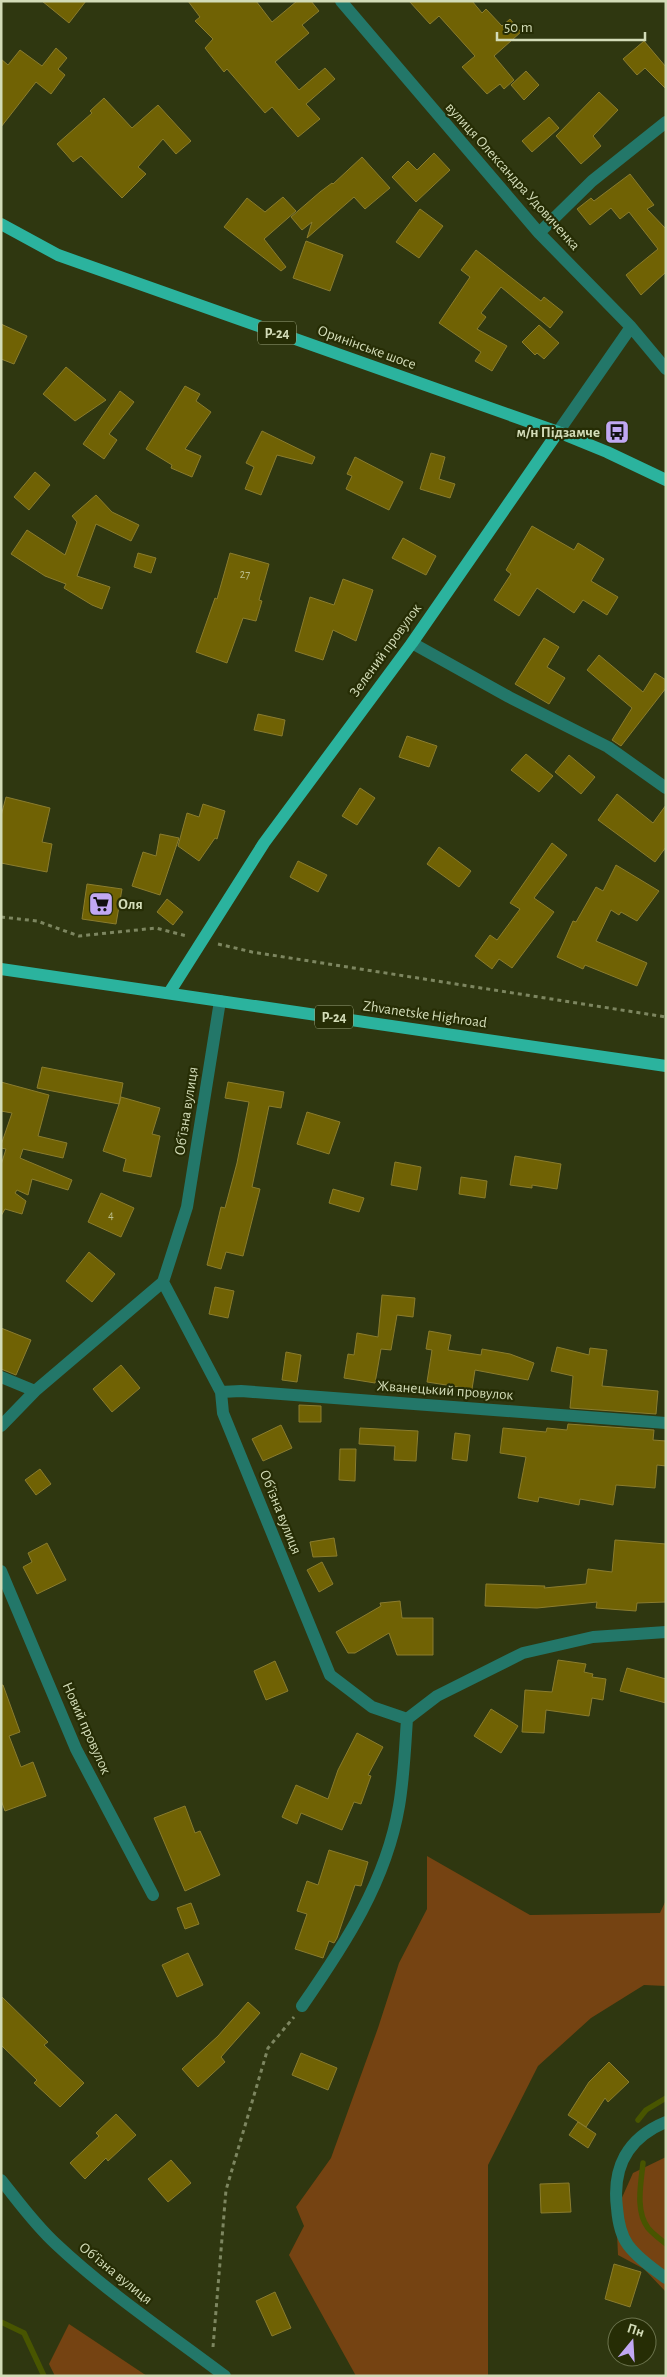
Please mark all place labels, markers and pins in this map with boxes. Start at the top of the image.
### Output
bus stop icon: м/н Підзамче [604,419,630,445]
place label: м/н Підзамче [516,425,600,440]
supermarket icon: Оля [88,891,114,917]
place label: Оля [118,897,143,912]

